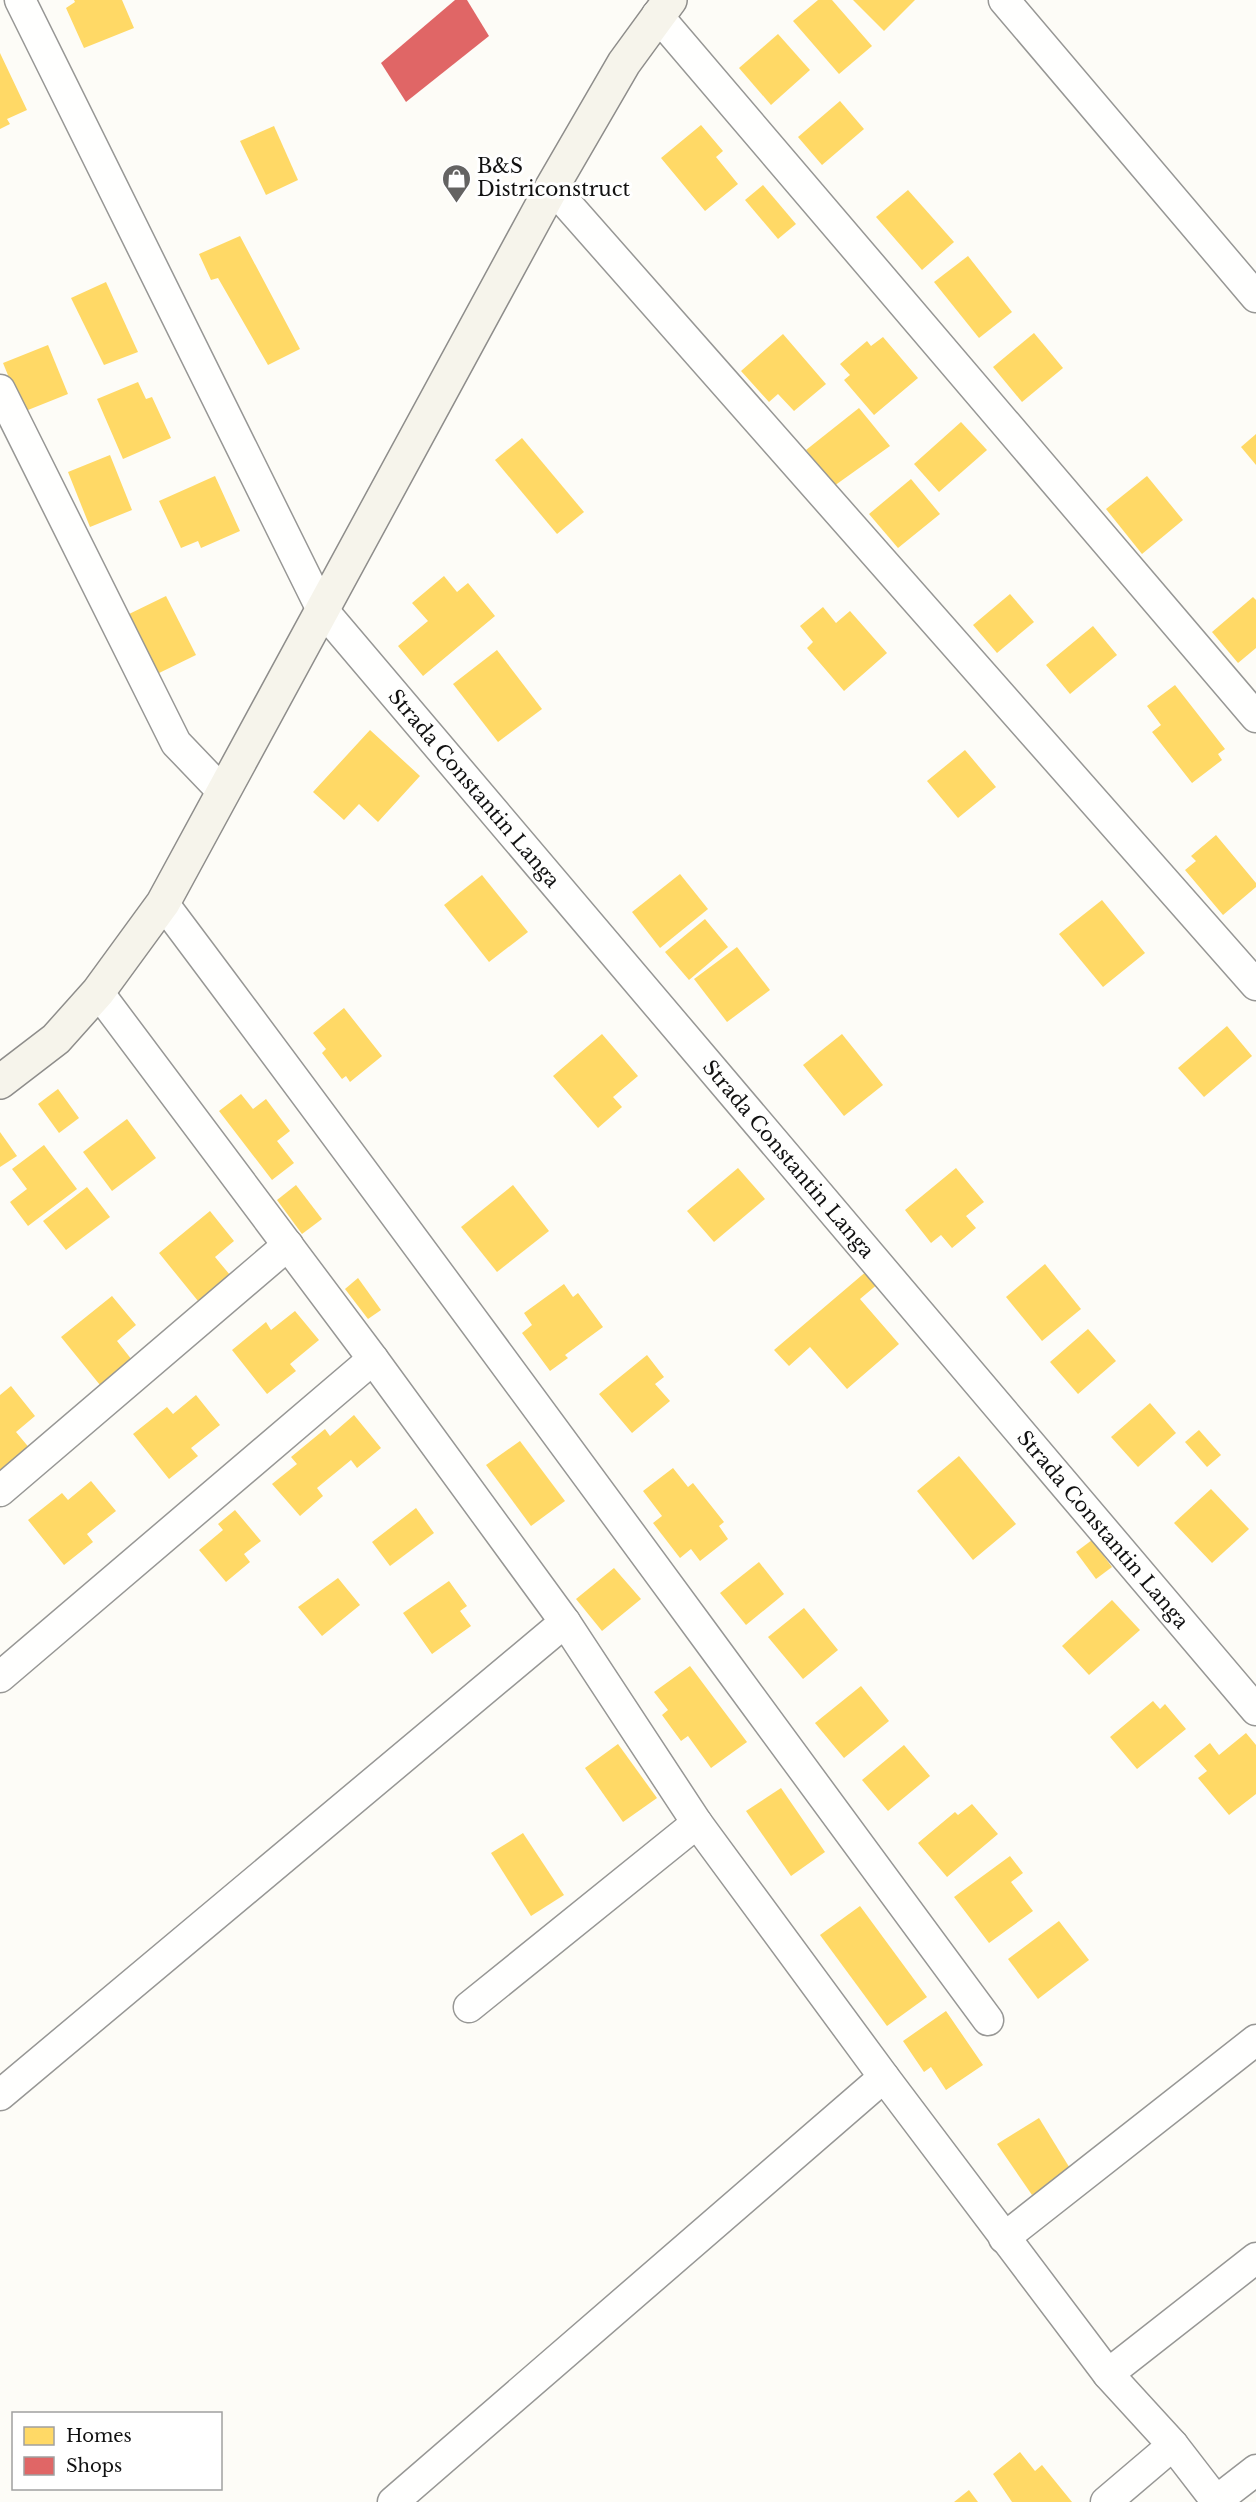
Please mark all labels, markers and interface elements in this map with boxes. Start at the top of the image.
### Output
place label: B&S Districonstruct [477,154,630,201]
shop icon: B&S Districonstruct [440,162,472,204]
street label: Strada Constantin Langa [383,685,565,893]
street label: Strada Constantin Langa [698,1055,880,1264]
street label: Strada Constantin Langa [1012,1426,1194,1634]
legend [12,2412,222,2490]
text: Homes [66,2425,132,2447]
text: Shops [66,2455,122,2477]

